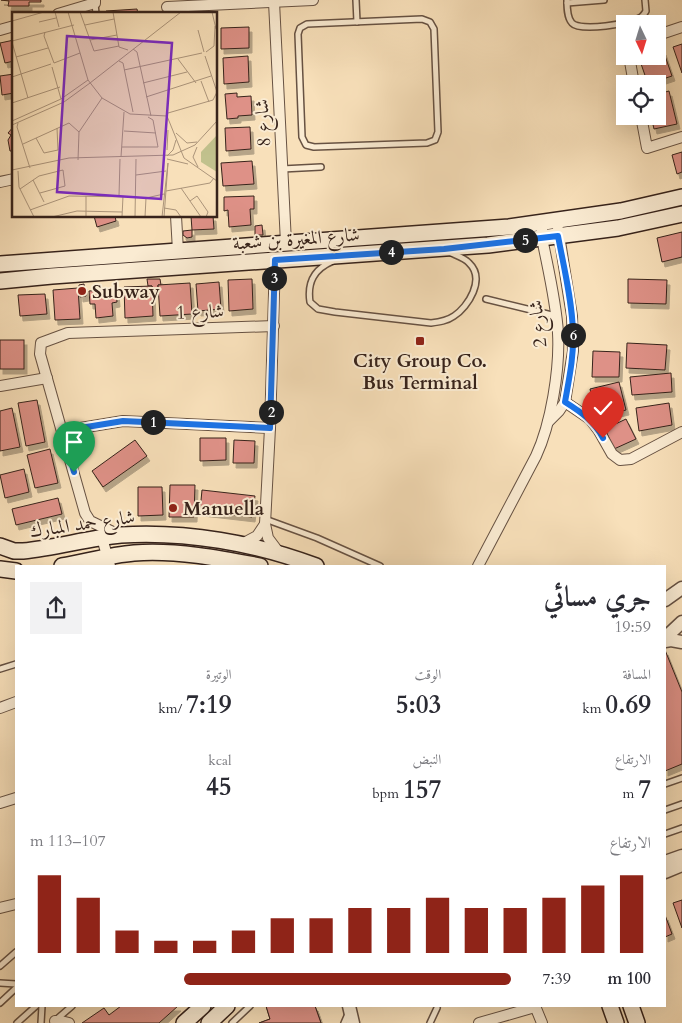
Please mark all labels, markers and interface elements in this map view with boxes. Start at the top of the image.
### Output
inset map [12,12,218,218]
north arrow [616,15,666,65]
map controls [616,15,666,125]
button: locate [616,75,666,125]
street label: شارع 8 [249,98,279,148]
street label: شارع المغيرة بن شعبة [232,222,361,258]
pin: 5 [512,228,538,252]
text: 5 [522,231,529,250]
pin: 4 [378,240,404,264]
text: 4 [388,243,395,262]
pin: 3 [262,266,286,290]
text: 3 [271,269,278,288]
place label: Subway [92,279,160,305]
marker: Subway [76,285,88,297]
street label: شارع 1 [176,298,224,328]
street label: شارع 2 [523,299,555,349]
pin: 6 [560,322,586,348]
text: 6 [570,326,577,345]
marker: City Group Co. Bus Terminal [414,335,426,347]
place label: City Group Co. Bus Terminal [353,348,487,396]
pin [582,387,624,438]
icon: check [589,394,617,422]
pin: 2 [258,400,284,424]
text: 2 [268,403,275,422]
pin: 1 [140,410,166,434]
text: 1 [150,413,157,432]
pin [53,421,95,472]
icon: arrive [60,428,88,456]
place label: Manuella [183,496,265,522]
marker: Manuella [167,502,179,514]
street label: شارع حمد المبارك [28,504,137,546]
text: جري مسائي [544,578,651,616]
button: share [30,582,82,634]
text: 19:59 [614,616,651,638]
text: الوتيرة [206,665,232,684]
text: الوقت [415,665,441,684]
text: المسافة [622,665,651,684]
text: 7:19 [186,688,232,722]
text: 5:03 [396,688,441,722]
text: 0.69 [605,688,651,722]
text: /km [158,699,186,718]
text: km [582,699,605,718]
text: النبض [412,750,441,769]
text: الارتفاع [615,750,651,769]
text: kcal [208,751,232,770]
text: 45 [206,770,232,804]
text: 157 [403,773,441,807]
text: 7 [638,773,651,807]
text: bpm [372,784,403,803]
text: m [623,784,638,803]
text: 107–113 m [30,830,106,852]
text: الارتفاع [609,832,651,854]
text: 7:39 [542,968,571,990]
text: 100 m [607,968,651,990]

